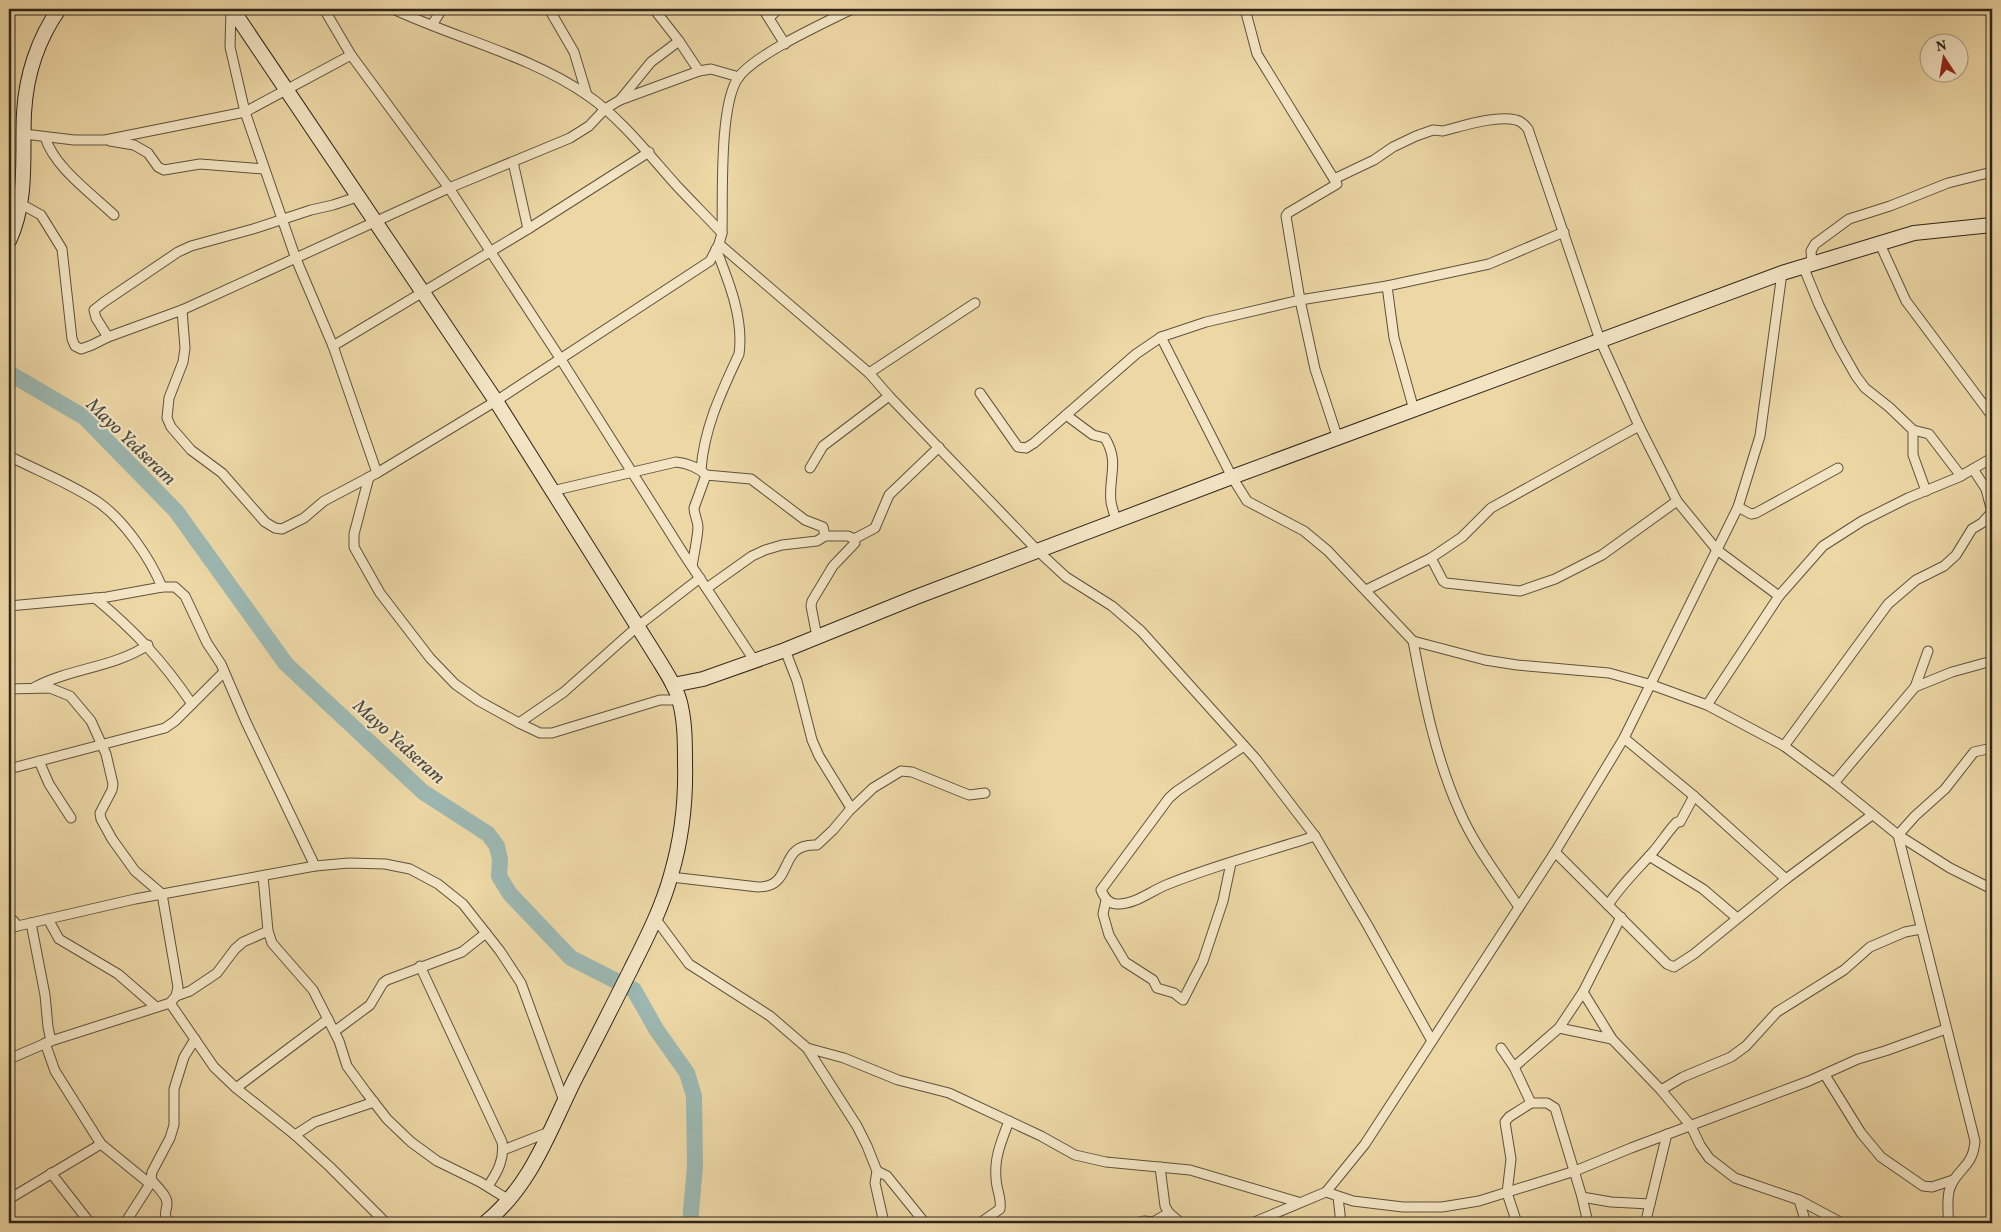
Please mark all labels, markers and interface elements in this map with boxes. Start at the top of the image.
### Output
north arrow [1918,32,1968,82]
text: N [1935,36,1949,57]
water label: Mayo Yedseram [79,392,181,492]
water label: Mayo Yedseram [346,693,450,791]

